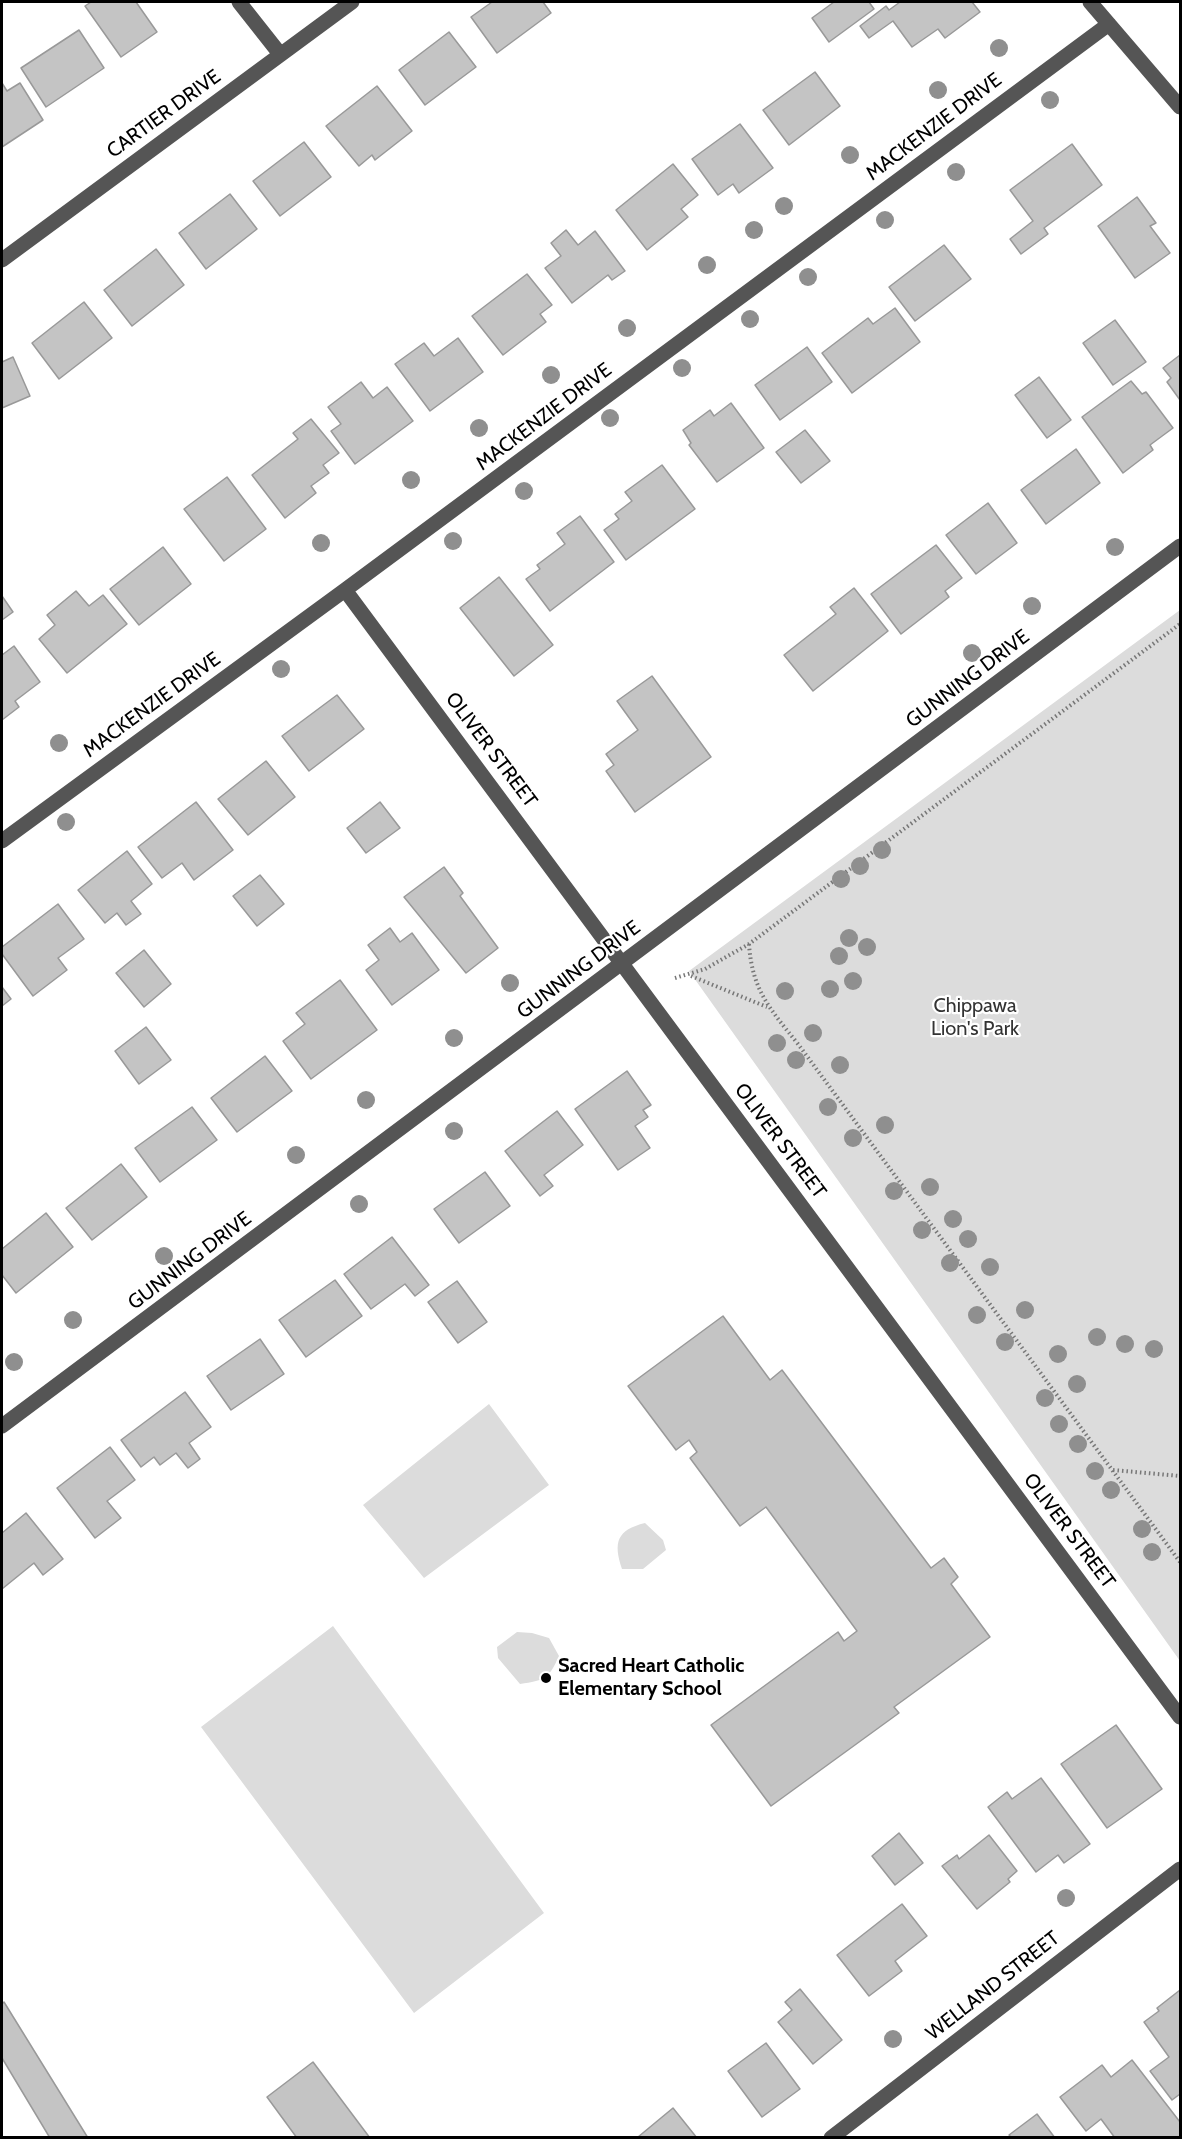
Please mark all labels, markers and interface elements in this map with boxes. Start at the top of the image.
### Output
street label: CARTIER DRIVE [102,65,226,163]
street label: MACKENZIE DRIVE [861,68,1007,186]
street label: MACKENZIE DRIVE [471,358,617,476]
street label: GUNNING DRIVE [902,625,1034,733]
street label: MACKENZIE DRIVE [79,647,225,763]
street label: OLIVER STREET [440,688,542,812]
street label: GUNNING DRIVE [513,916,645,1024]
park label: Chippawa Lion's Park [931,994,1019,1041]
street label: OLIVER STREET [729,1079,831,1203]
street label: GUNNING DRIVE [124,1207,256,1315]
street label: OLIVER STREET [1018,1469,1120,1593]
place label: Sacred Heart Catholic Elementary School [558,1654,744,1701]
marker: Sacred Heart Catholic Elementary School [539,1671,553,1685]
street label: WELLAND STREET [922,1926,1064,2046]

